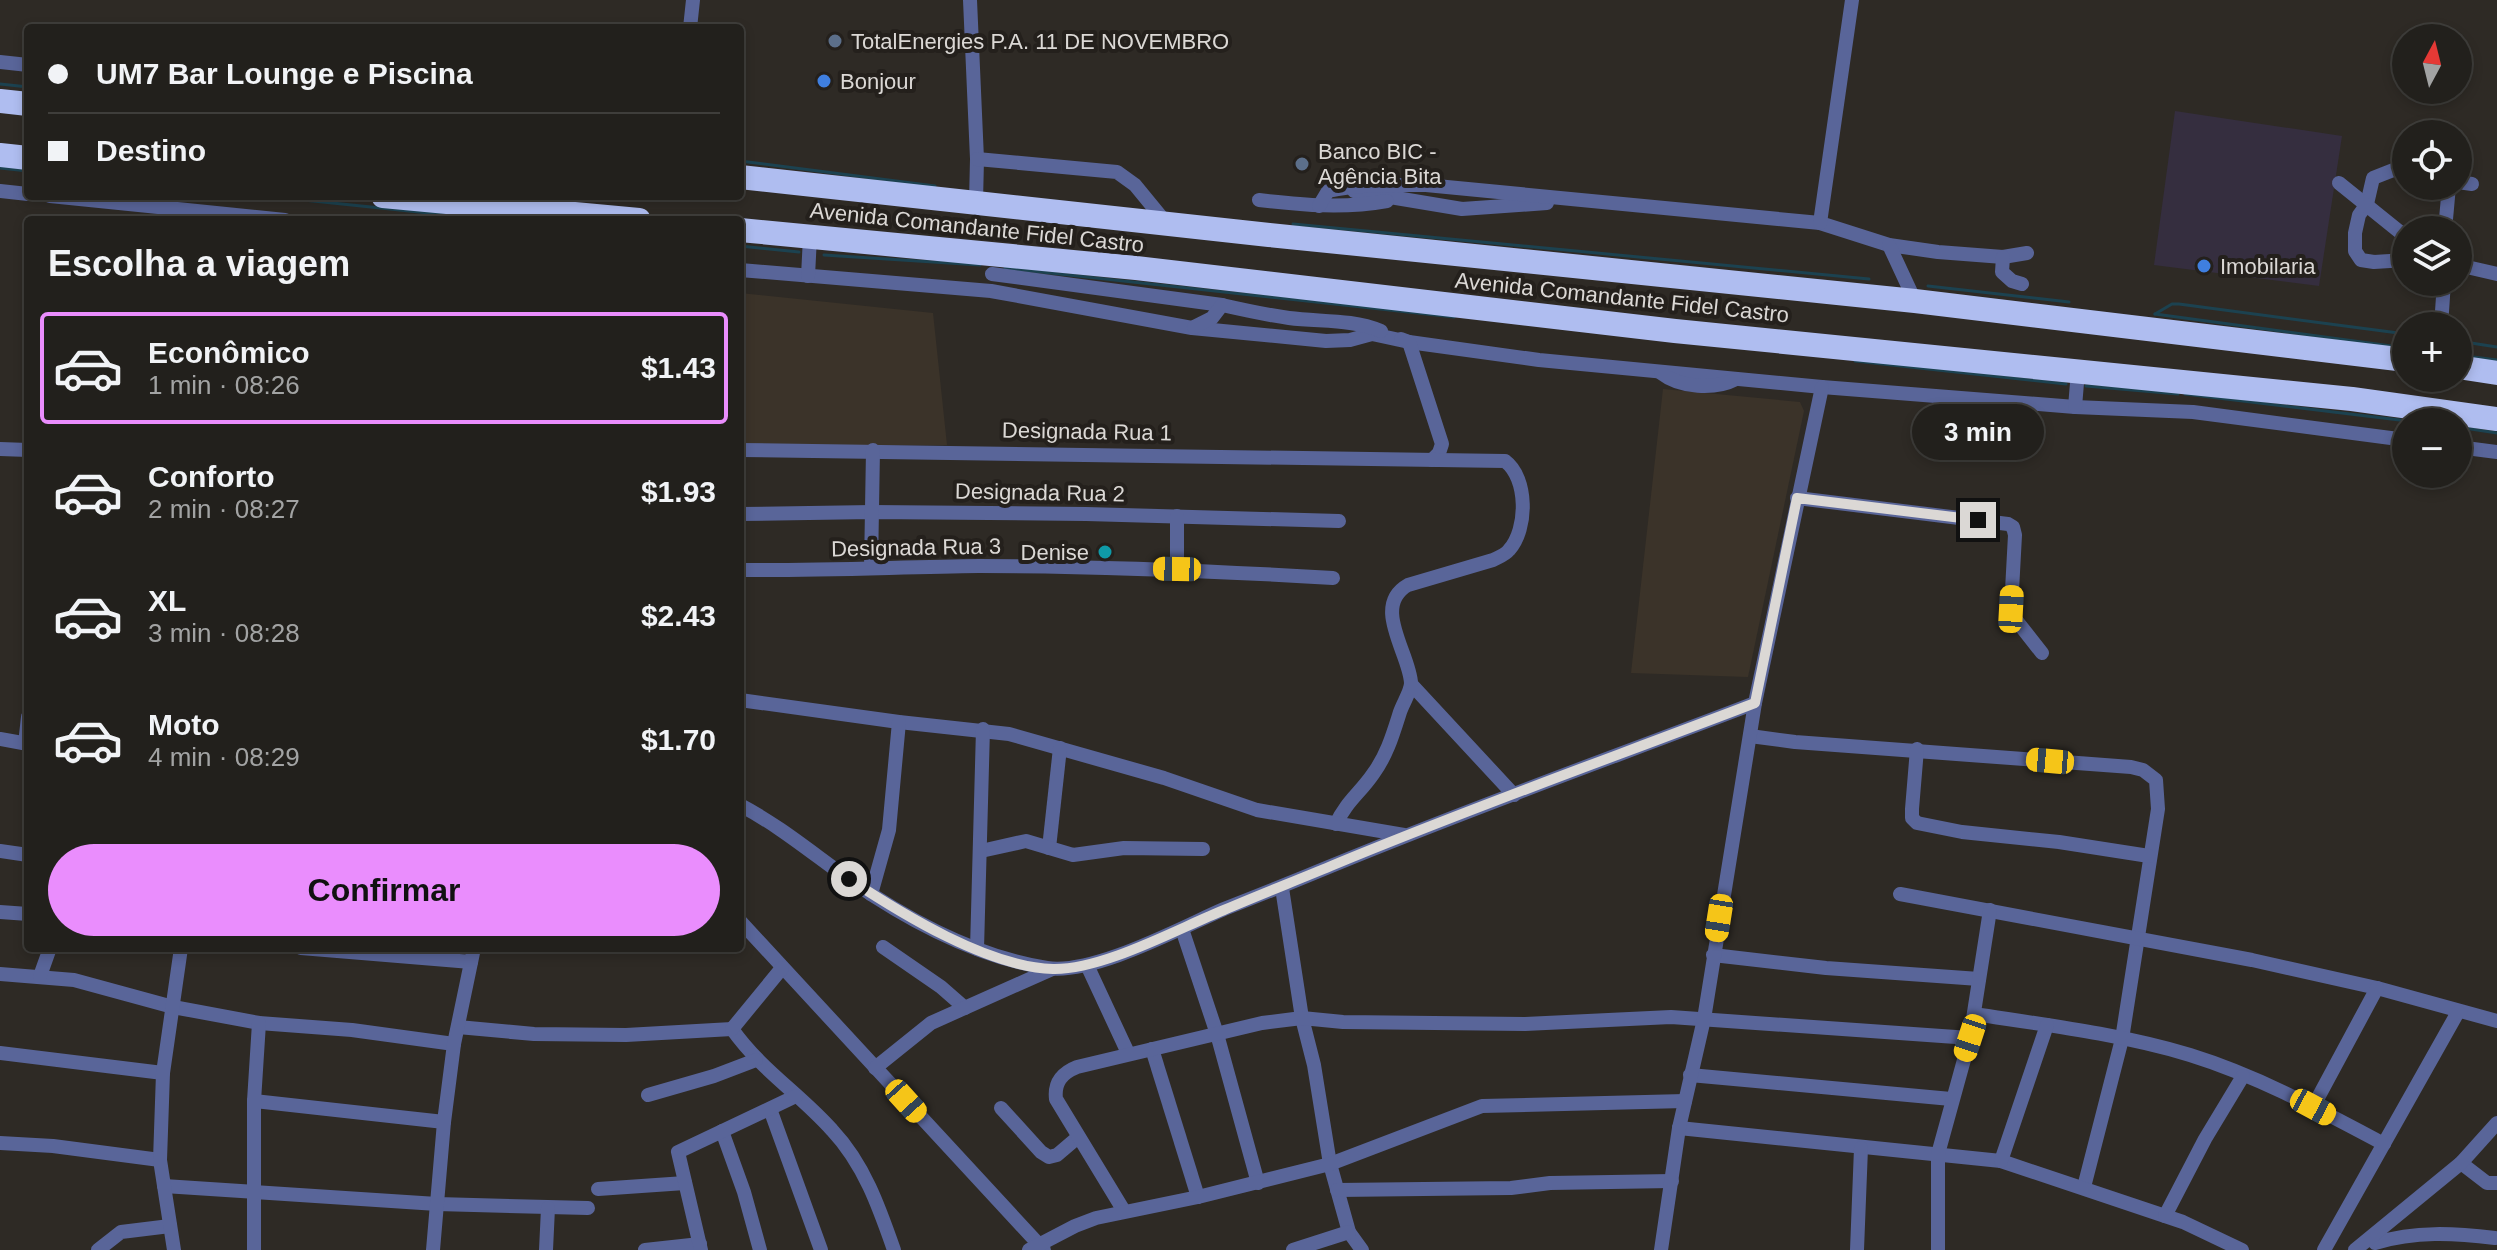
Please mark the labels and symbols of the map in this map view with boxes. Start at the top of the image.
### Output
north arrow [2392,24,2472,104]
place label: TotalEnergies P.A. 11 DE NOVEMBRO [851,29,1229,54]
marker: TotalEnergies P.A. 11 DE NOVEMBRO [826,32,844,50]
place label: Bonjour [840,69,916,94]
marker: Bonjour [815,72,833,90]
place label: Banco BIC - Agência Bita [1318,139,1442,189]
marker: Banco BIC - Agência Bita [1293,155,1311,173]
street label: Avenida Comandante Fidel Castro [809,198,1145,257]
place label: Imobilaria [2220,254,2316,279]
marker: Imobilaria [2195,257,2213,275]
street label: Avenida Comandante Fidel Castro [1454,268,1790,327]
callout: 3 min [1912,404,2044,460]
street label: Designada Rua 1 [1002,418,1172,445]
street label: Designada Rua 2 [955,479,1125,506]
route end [1960,502,1996,538]
street label: Designada Rua 3 [831,534,1001,561]
place label: Denise [1021,540,1089,565]
marker: Denise [1096,543,1114,561]
car [1153,557,1201,581]
car [1998,584,2024,634]
car [2025,747,2075,775]
route start [831,861,867,897]
car [1703,892,1735,944]
car [1951,1011,1989,1065]
car [881,1075,931,1127]
car [2286,1085,2340,1129]

